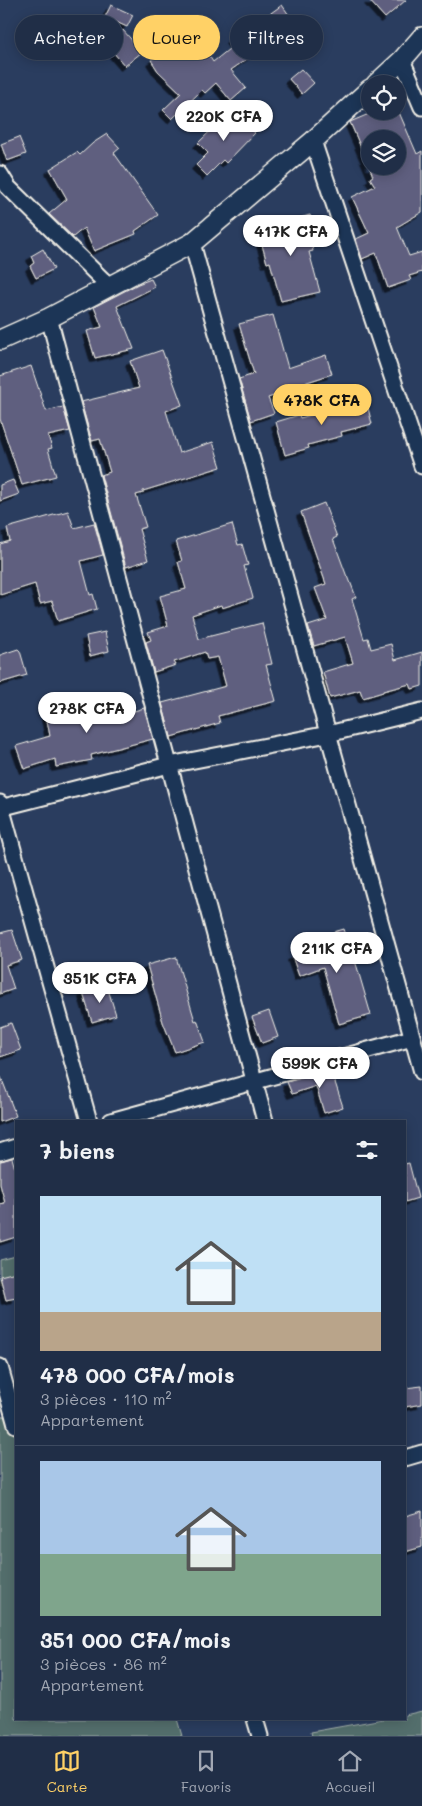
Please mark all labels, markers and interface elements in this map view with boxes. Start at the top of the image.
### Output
chip: Acheter [15,15,123,60]
chip: Louer [133,15,220,60]
chip: Filtres [230,15,323,60]
map controls [361,75,406,175]
button: locate [361,75,406,120]
pin: 220K CFA [172,100,276,142]
text: 220K CFA [186,105,262,126]
button: layers [361,130,406,175]
pin: 417K CFA [239,214,343,257]
text: 417K CFA [254,220,328,241]
pin: 478K CFA [270,384,374,426]
text: 478K CFA [284,389,360,410]
pin: 278K CFA [35,692,139,734]
text: 278K CFA [49,697,125,718]
pin: 211K CFA [285,932,389,974]
text: 211K CFA [301,937,373,958]
pin: 351K CFA [48,962,152,1004]
text: 351K CFA [63,967,137,988]
pin: 599K CFA [268,1046,372,1089]
text: 599K CFA [282,1052,358,1073]
icon: filters [353,1136,381,1164]
text: 7 biens [40,1137,115,1164]
icon: home [166,1228,256,1318]
text: 478 000 CFA/mois [40,1361,235,1388]
text: 3 pièces · 110 m² [40,1388,172,1409]
text: Appartement [40,1409,144,1430]
icon: home [166,1494,256,1584]
text: 351 000 CFA/mois [40,1626,231,1653]
text: 3 pièces · 86 m² [40,1653,167,1674]
text: Appartement [40,1674,144,1695]
tab: Carte [47,1747,87,1796]
tab: Favoris [181,1747,231,1796]
tab: Accueil [325,1747,375,1796]

